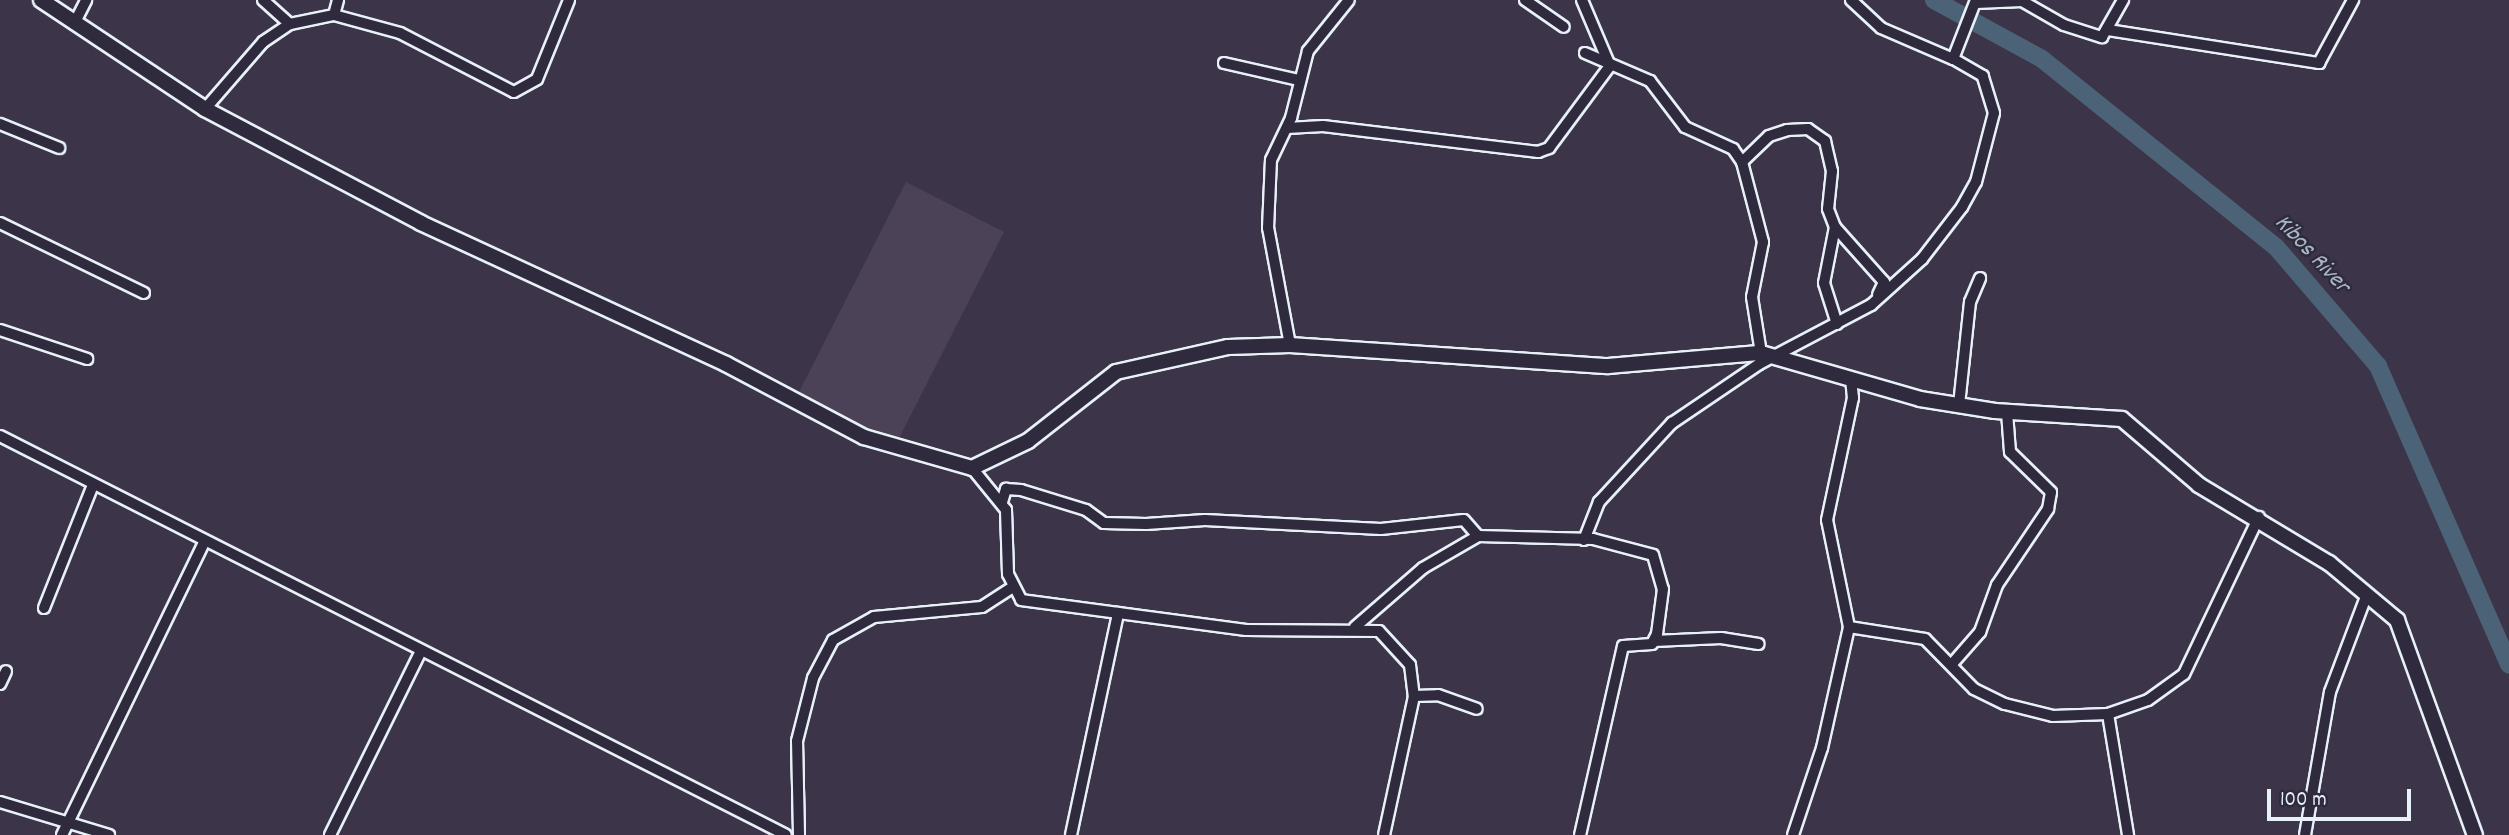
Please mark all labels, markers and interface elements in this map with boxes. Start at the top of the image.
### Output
water label: Kibos River [2267,209,2355,301]
scale bar [2271,776,2414,820]
text: 100 m [2280,786,2327,816]

